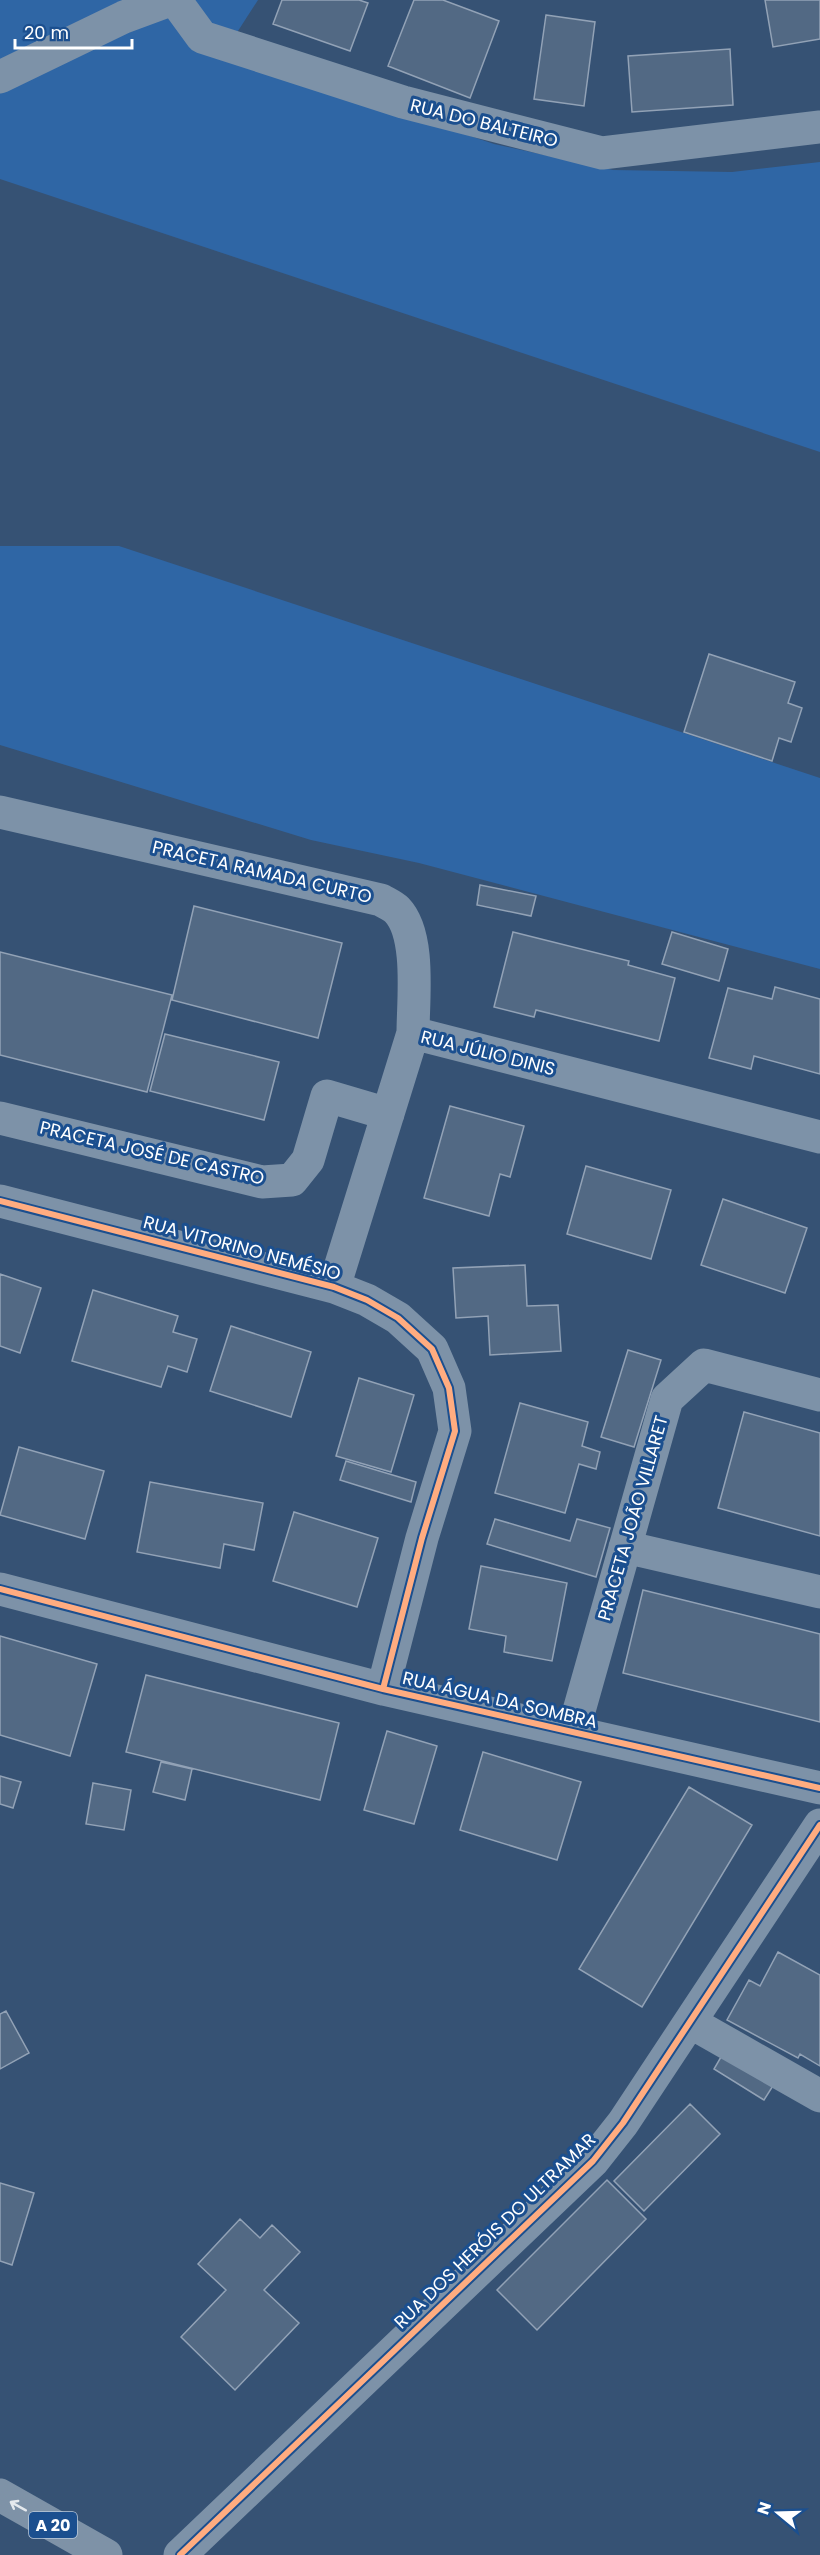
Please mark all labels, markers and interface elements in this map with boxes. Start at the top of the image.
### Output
scale bar [15,12,132,50]
text: 20 m [24,20,69,45]
street label: RUA DO BALTEIRO [408,92,560,153]
street label: PRACETA RAMADA CURTO [150,834,374,909]
street label: RUA JÚLIO DINIS [418,1024,558,1081]
street label: PRACETA JOSÉ DE CASTRO [37,1114,267,1191]
street label: RUA VITORINO NEMÉSIO [141,1209,344,1286]
street label: PRACETA JOÃO VILLARET [591,1412,674,1623]
street label: RUA ÁGUA DA SOMBRA [400,1665,600,1734]
street label: RUA DOS HERÓIS DO ULTRAMAR [388,2127,601,2334]
north arrow [748,2483,808,2543]
text: N [751,2499,777,2518]
one-way arrow [10,2500,28,2511]
road number: A 20 [29,2512,77,2538]

